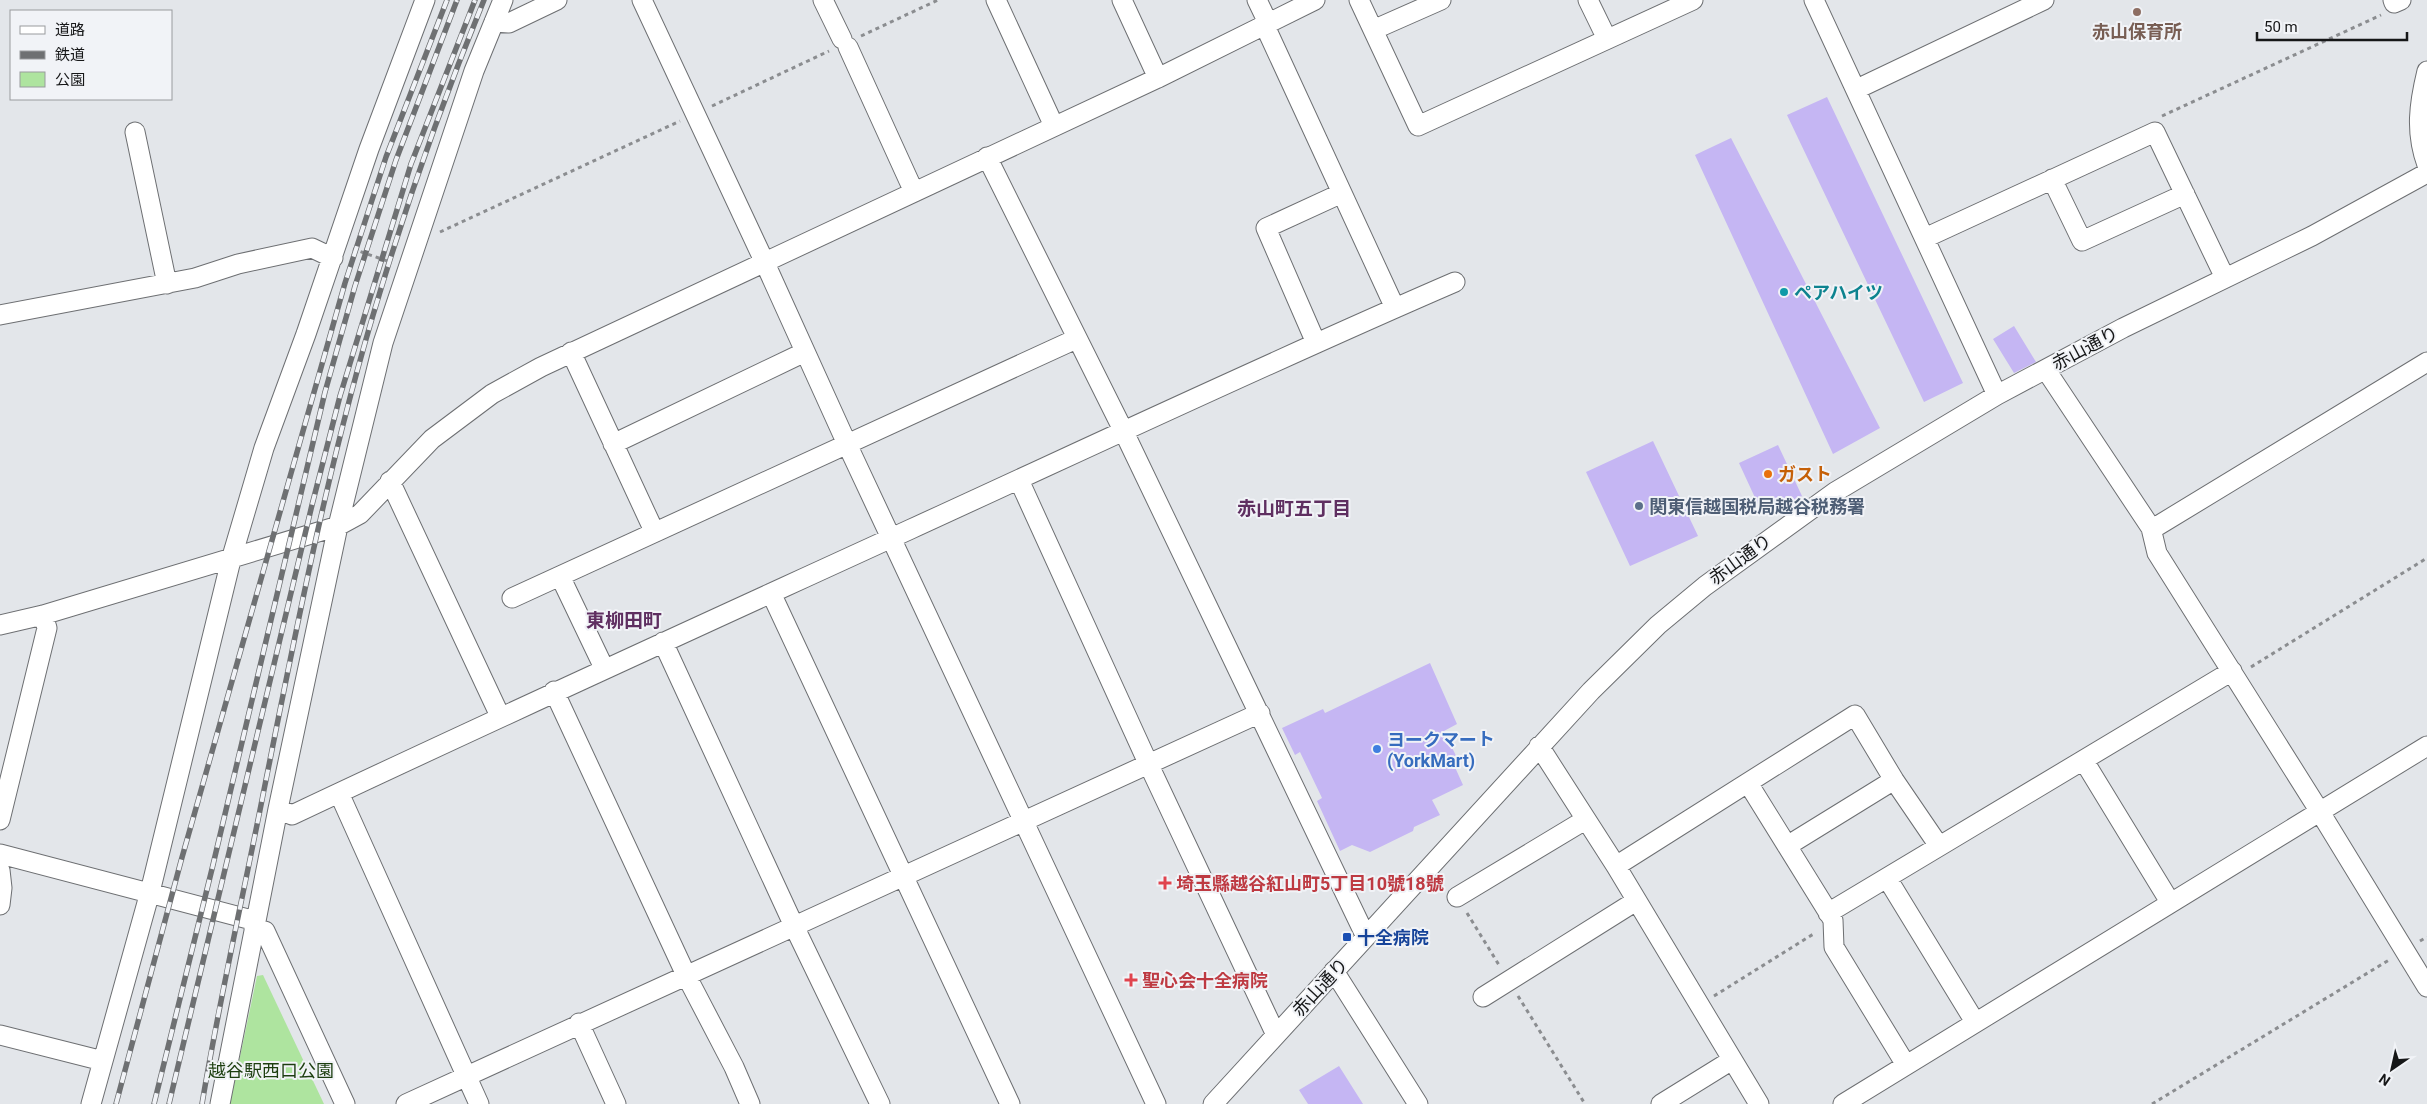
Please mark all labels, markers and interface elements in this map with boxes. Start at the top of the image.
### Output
marker: 赤山保育所 [2131,6,2143,18]
legend [10,10,172,100]
scale bar [2257,10,2407,42]
text: 50 m [2264,18,2298,36]
text: 道路 [55,21,85,39]
place label: 赤山保育所 [2092,21,2182,42]
text: 鉄道 [55,46,85,64]
text: 公園 [55,71,85,89]
place label: ペアハイツ [1794,282,1883,303]
marker: ペアハイツ [1778,286,1790,298]
street label: 赤山通り [2048,322,2122,374]
place label: ガスト [1778,464,1832,485]
marker: ガスト [1762,468,1774,480]
place label: 関東信越国税局越谷税務署 [1649,496,1865,517]
district label: 赤山町五丁目 [1237,497,1351,520]
marker: 関東信越国税局越谷税務署 [1633,500,1645,512]
street label: 赤山通り [1705,529,1775,589]
district label: 東柳田町 [586,609,662,632]
place label: ヨークマート (YorkMart) [1387,729,1495,772]
marker: ヨークマート (YorkMart) [1371,743,1383,755]
place label: 埼玉縣越谷紅山町5丁目10號18號 [1176,873,1444,894]
marker: 埼玉縣越谷紅山町5丁目10號18號 [1158,876,1172,890]
place label: 十全病院 [1357,927,1429,948]
marker: 十全病院 [1341,931,1353,943]
street label: 赤山通り [1288,954,1352,1020]
place label: 聖心会十全病院 [1142,970,1268,991]
marker: 聖心会十全病院 [1124,973,1138,987]
north arrow [2367,1044,2417,1094]
park label: 越谷駅西口公園 [208,1060,334,1081]
text: N [2376,1070,2393,1089]

